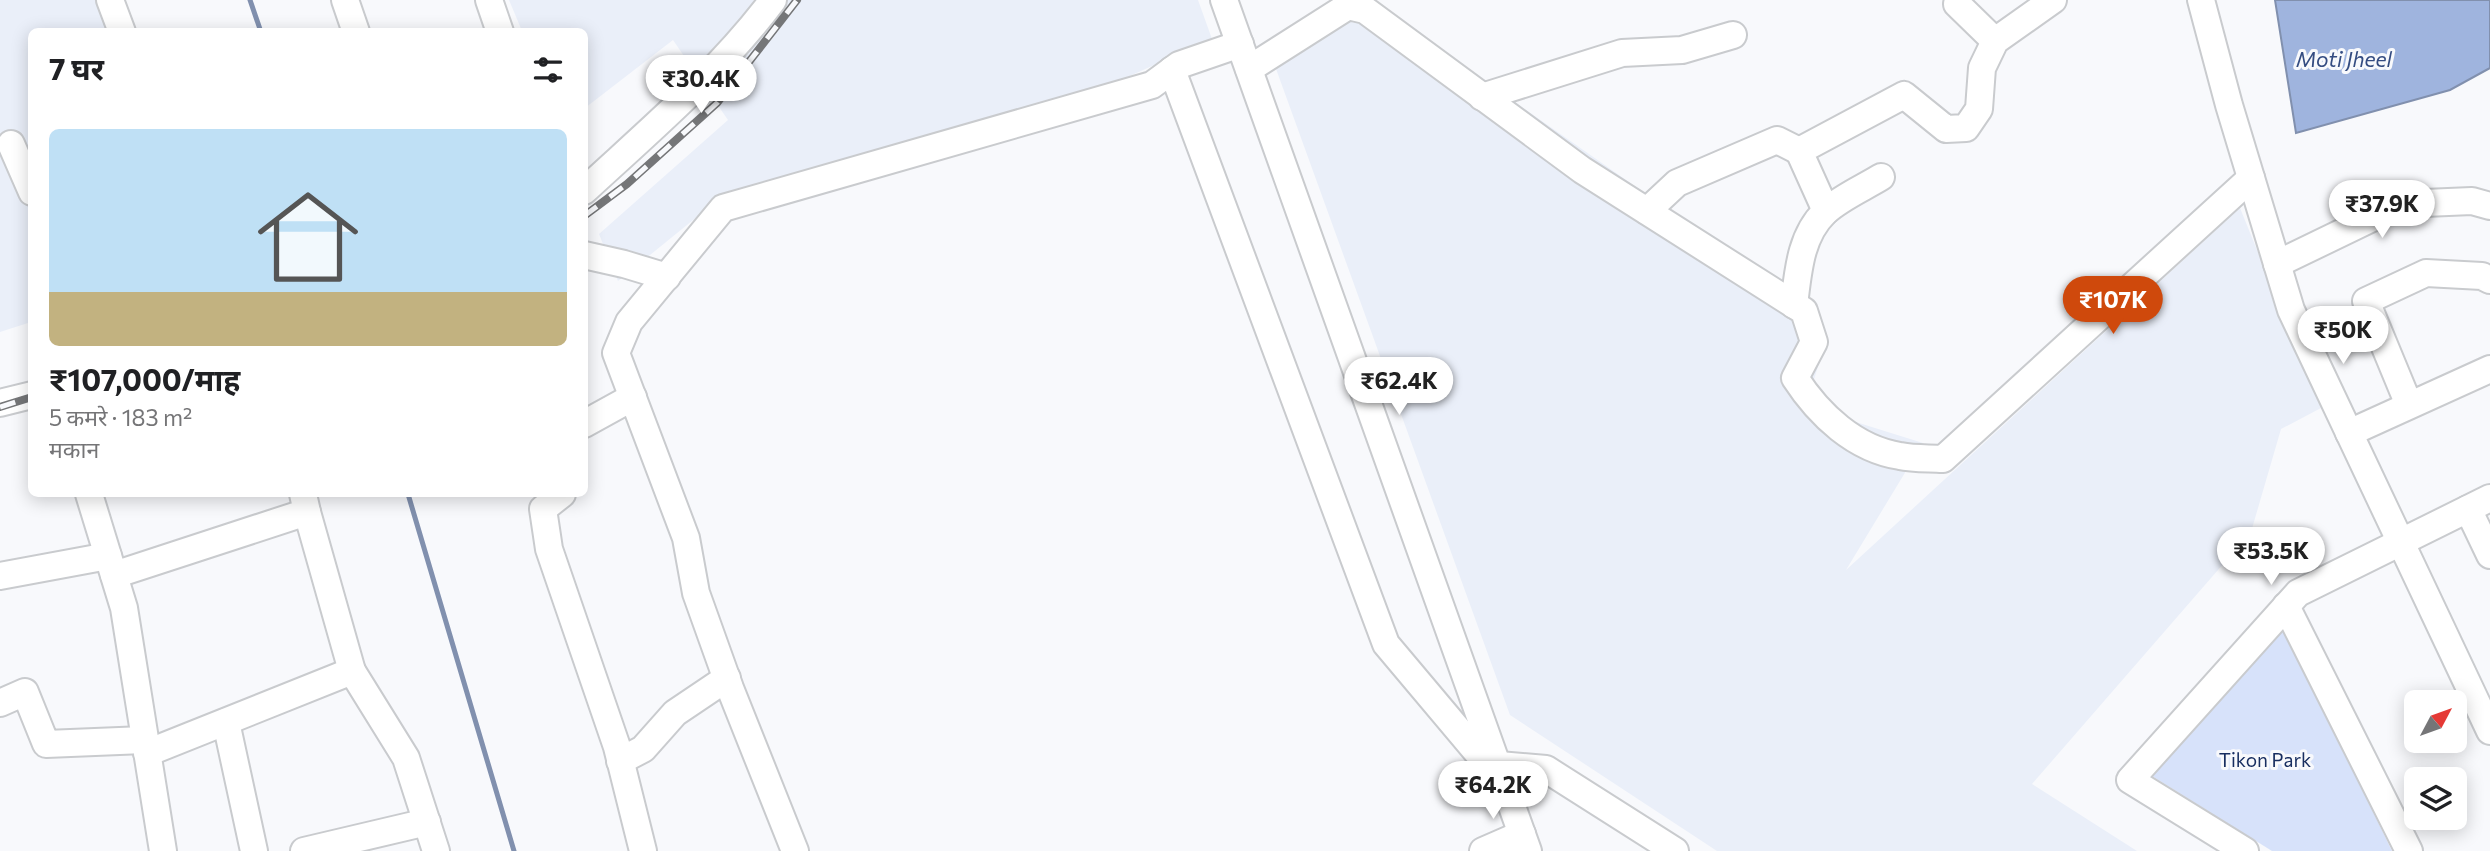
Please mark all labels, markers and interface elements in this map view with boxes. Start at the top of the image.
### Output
water label: Moti Jheel [2296,46,2393,71]
text: 7 घर [49,49,104,86]
icon: filters [529,51,567,89]
pin: ₹30.4K [644,55,758,115]
text: ₹30.4K [662,64,740,92]
icon: home [245,174,371,300]
pin: ₹37.9K [2325,180,2439,240]
text: ₹37.9K [2345,189,2419,217]
pin: ₹107K [2064,276,2162,336]
text: ₹107K [2079,285,2147,313]
pin: ₹50K [2302,306,2384,366]
text: ₹50K [2314,315,2372,343]
pin: ₹62.4K [1342,358,1456,417]
text: ₹107,000/माह [49,360,240,397]
text: ₹62.4K [1360,366,1438,394]
text: 5 कमरे · 183 m² [49,403,192,431]
text: मकान [49,435,99,463]
pin: ₹53.5K [2214,528,2328,587]
text: ₹53.5K [2233,536,2309,564]
north arrow [2404,690,2468,752]
map controls [2404,690,2467,830]
park label: Tikon Park [2219,748,2311,771]
pin: ₹64.2K [1436,762,1550,821]
button: layers [2404,767,2467,830]
text: ₹64.2K [1454,770,1532,798]

